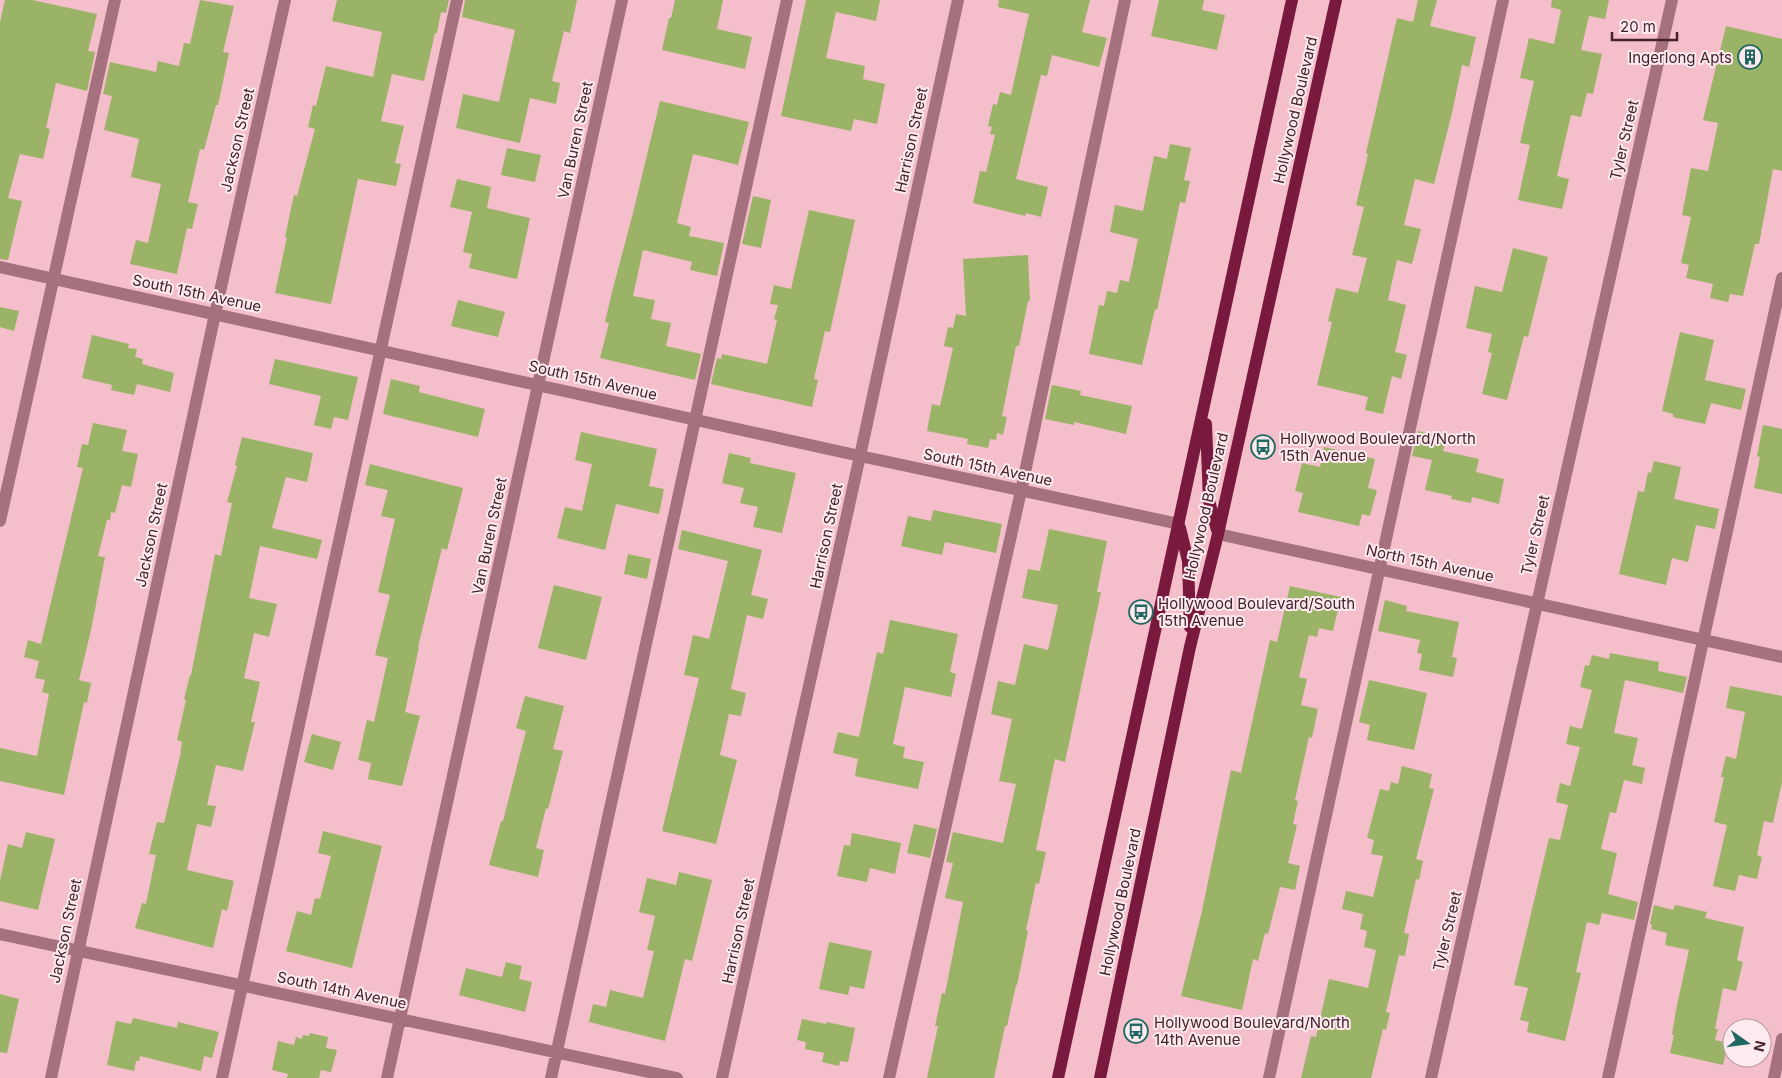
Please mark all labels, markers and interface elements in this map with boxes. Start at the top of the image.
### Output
scale bar [1612,10,1677,42]
text: 20 m [1620,17,1656,36]
street label: Hollywood Boulevard [1269,35,1321,185]
building icon: Ingerlong Apts [1737,44,1763,70]
place label: Ingerlong Apts [1628,48,1732,67]
street label: Van Buren Street [553,80,597,200]
street label: Harrison Street [891,85,931,194]
street label: Jackson Street [216,86,258,194]
street label: Tyler Street [1606,98,1642,182]
street label: South 15th Avenue [131,270,263,316]
street label: South 15th Avenue [527,356,659,404]
place label: Hollywood Boulevard/North 15th Avenue [1280,429,1476,465]
street label: Hollywood Boulevard [1180,431,1232,581]
bus stop icon: Hollywood Boulevard/North 15th Avenue [1250,434,1276,460]
street label: South 15th Avenue [922,444,1054,490]
street label: Van Buren Street [467,476,511,596]
street label: Jackson Street [131,481,171,589]
street label: Harrison Street [806,481,846,590]
street label: Tyler Street [1517,493,1553,577]
street label: North 15th Avenue [1364,540,1496,586]
place label: Hollywood Boulevard/South 15th Avenue [1158,594,1355,630]
bus stop icon: Hollywood Boulevard/South 15th Avenue [1128,599,1154,625]
street label: Hollywood Boulevard [1095,826,1145,978]
street label: Harrison Street [718,876,758,985]
street label: Jackson Street [45,877,85,985]
street label: Tyler Street [1429,889,1465,973]
street label: South 14th Avenue [275,967,409,1013]
place label: Hollywood Boulevard/North 14th Avenue [1154,1013,1350,1049]
bus stop icon: Hollywood Boulevard/North 14th Avenue [1123,1018,1149,1044]
north arrow [1722,1018,1772,1068]
text: N [1751,1039,1770,1053]

